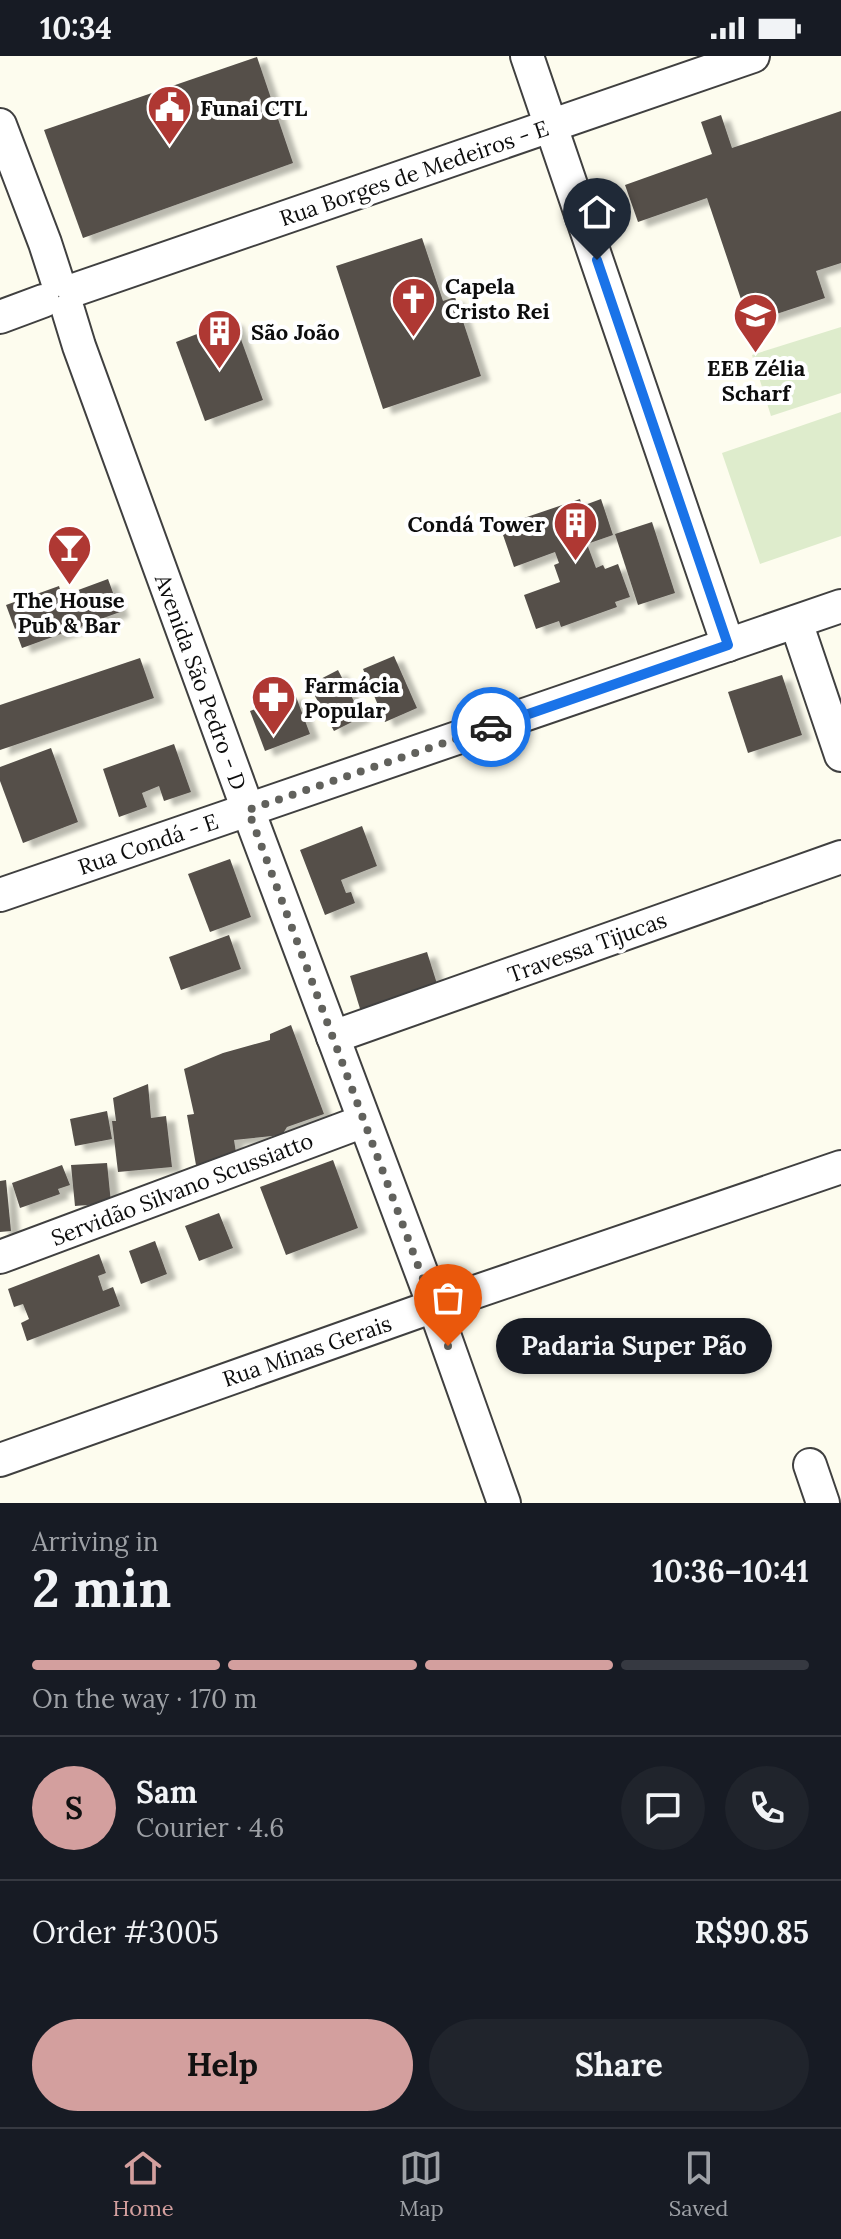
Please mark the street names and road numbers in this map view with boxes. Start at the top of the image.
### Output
street label: Rua Borges de Medeiros - E [276,114,552,232]
street label: Avenida São Pedro - D [149,569,253,794]
street label: Rua Condá - E [74,807,222,881]
street label: Travessa Tijucas [504,905,670,989]
street label: Servidão Silvano Scussiatto [47,1126,317,1252]
street label: Rua Minas Gerais [219,1309,395,1393]

